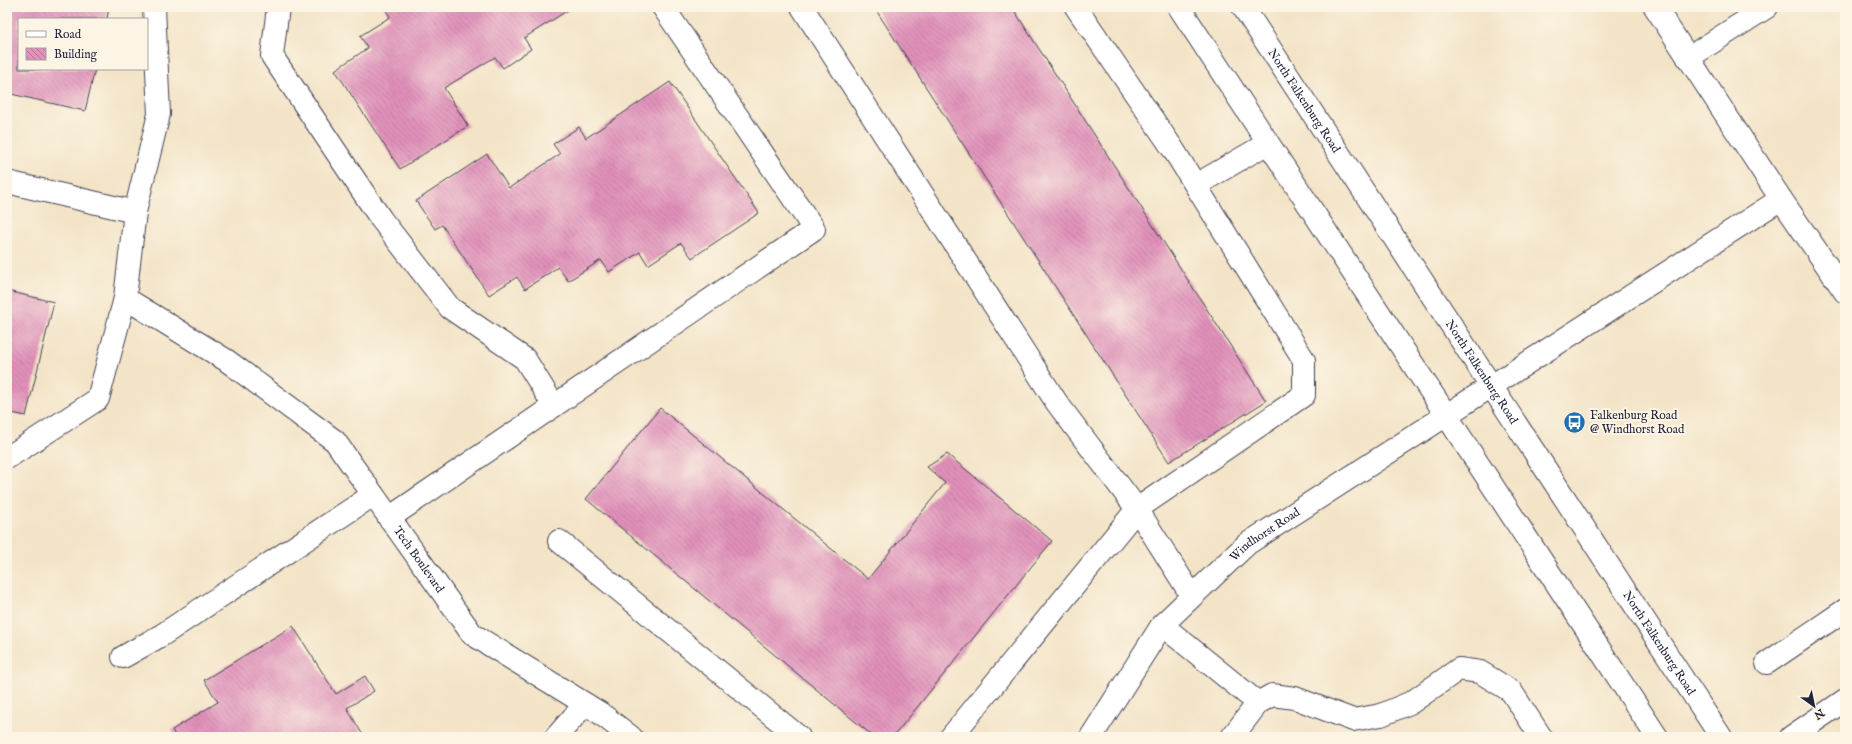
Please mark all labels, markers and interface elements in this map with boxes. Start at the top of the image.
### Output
legend [18,18,148,70]
text: Road [54,27,82,42]
street label: North Falkenburg Road [1265,46,1344,156]
text: Building [54,47,98,62]
street label: North Falkenburg Road [1442,317,1522,427]
place label: Falkenburg Road @ Windhorst Road [1590,408,1685,437]
bus stop icon: Falkenburg Road @ Windhorst Road [1562,409,1588,435]
street label: Windhorst Road [1226,504,1303,564]
street label: Tech Boulevard [390,523,448,596]
street label: North Falkenburg Road [1620,588,1699,698]
north arrow [1794,686,1834,726]
text: N [1811,705,1828,722]

